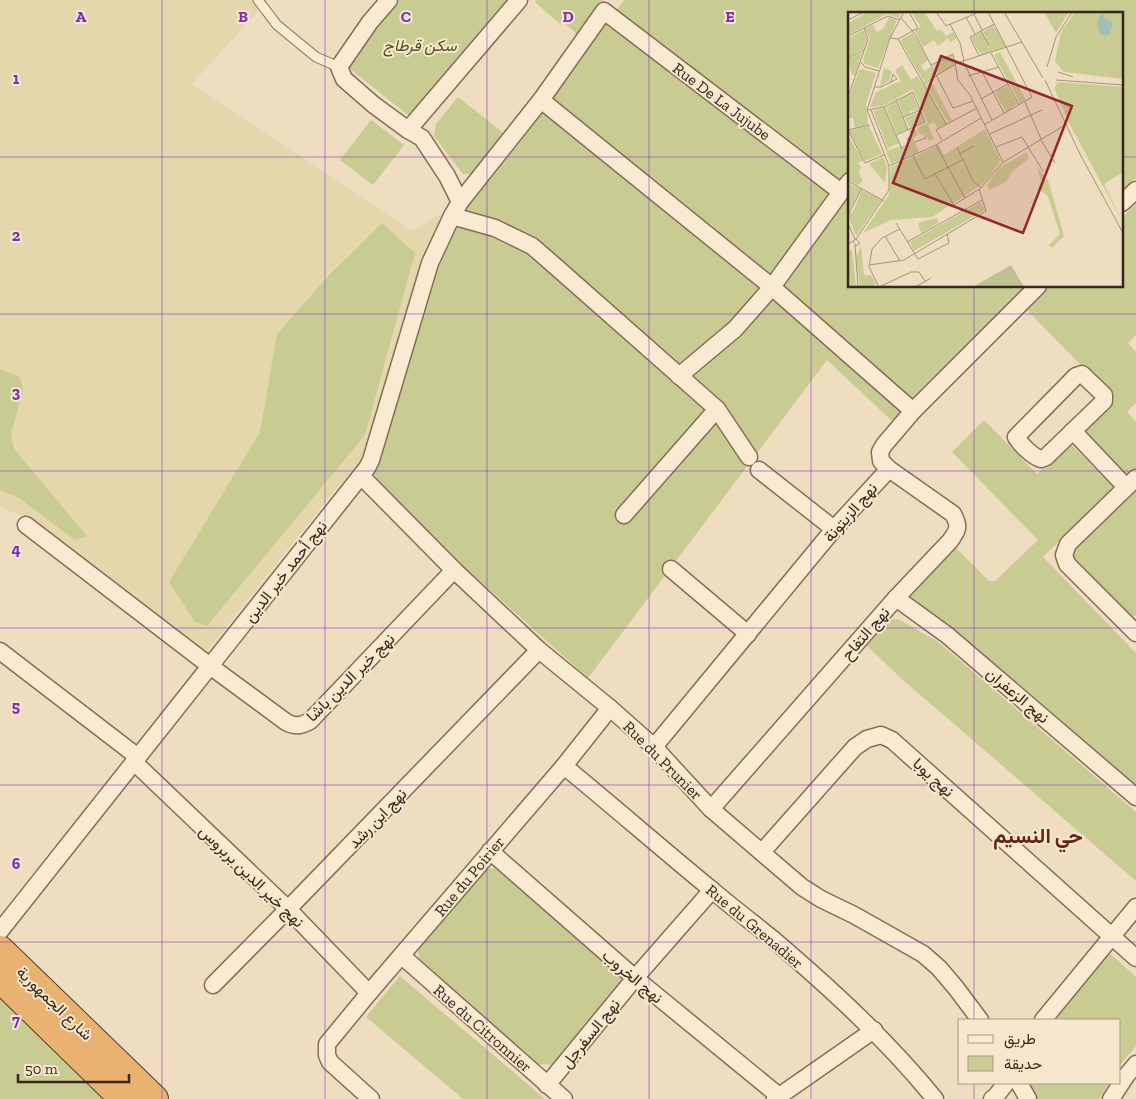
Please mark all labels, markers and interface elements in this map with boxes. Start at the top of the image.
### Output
text: A [76,7,87,26]
text: B [238,7,248,26]
text: C [401,7,411,26]
text: D [562,7,574,26]
text: E [725,7,735,26]
inset map [848,12,1124,288]
park label: سكن قرطاج [383,36,457,57]
street label: Rue De La Jujube [669,59,774,144]
text: 1 [13,69,20,88]
text: 2 [12,226,21,245]
text: 3 [12,383,21,402]
street label: نهج الزيتونة [819,479,883,547]
street label: نهج أحمد خير الدين [240,517,333,627]
text: 4 [11,540,21,559]
street label: نهج التفاح [837,603,895,665]
street label: نهج خير الدين باشا [302,629,400,727]
street label: نهج الزعفران [981,664,1053,729]
text: 5 [12,697,20,716]
street label: Rue du Prunier [619,717,706,804]
street label: نهج يوبا [908,754,958,802]
street label: نهج ابن رشد [344,784,412,854]
street label: نهج خير الدين بربروس [194,821,308,933]
district label: حي النسيم [993,823,1083,853]
street label: Rue du Poirier [430,832,508,920]
text: 6 [12,854,21,873]
street label: Rue du Grenadier [702,880,807,973]
street label: نهج الخروب [597,945,667,1009]
street label: شارع الجمهورية [11,962,97,1046]
street label: Rue du Citronnier [430,980,536,1076]
street label: نهج السفرجل [557,995,626,1073]
text: 7 [12,1011,20,1030]
legend [958,1019,1121,1084]
text: طريق [1004,1030,1036,1049]
scale bar [18,1052,129,1084]
text: حديقة [1004,1055,1042,1073]
text: 50 m [25,1060,58,1078]

